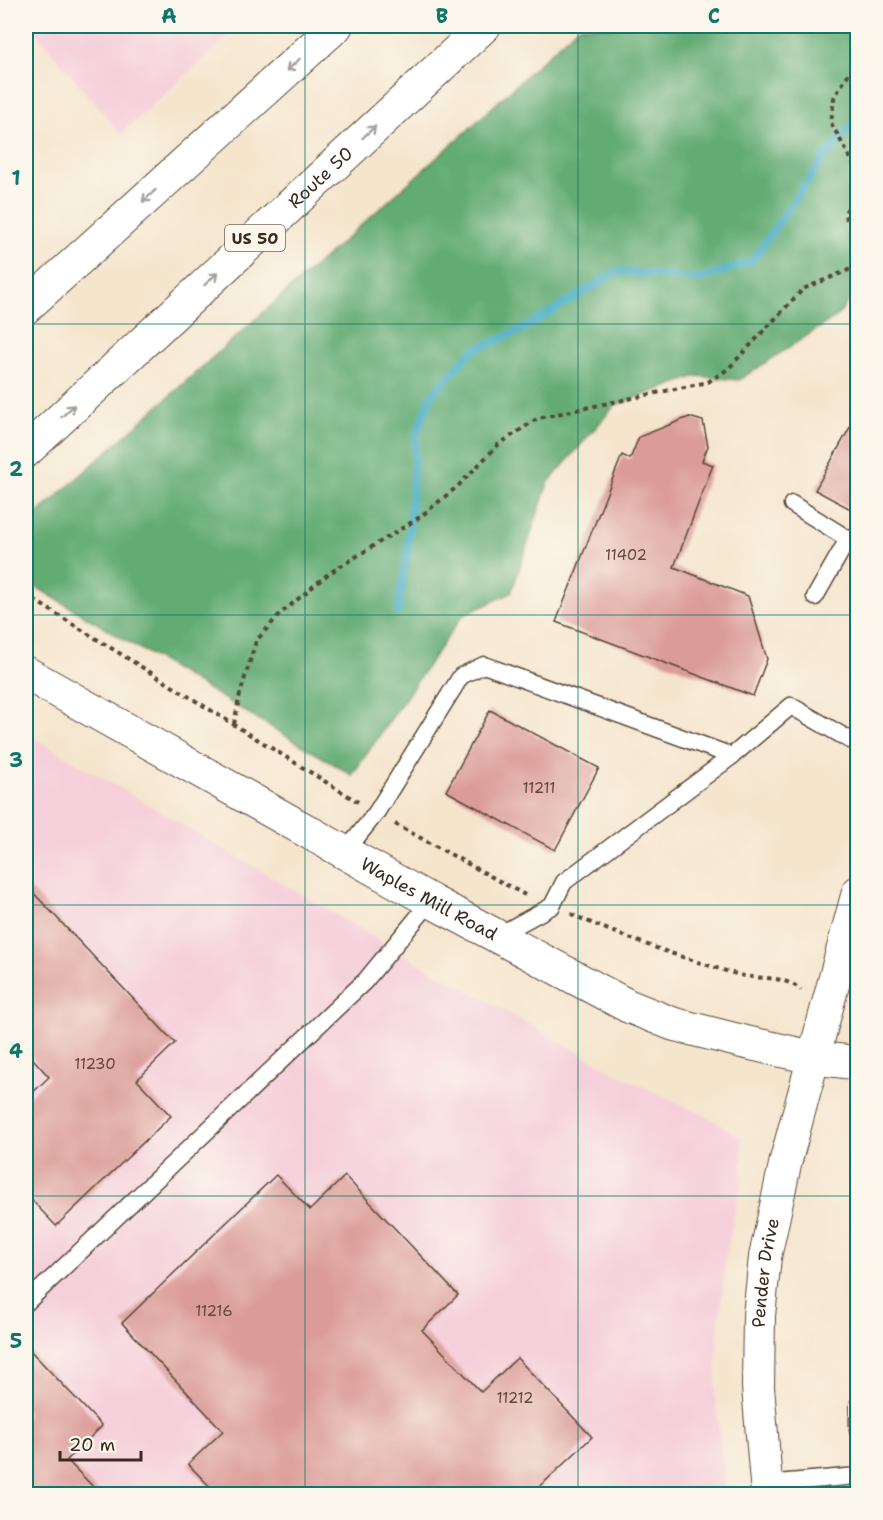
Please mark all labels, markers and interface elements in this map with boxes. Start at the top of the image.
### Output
text: A [161,3,177,29]
text: B [436,3,448,29]
text: C [708,3,720,29]
one-way arrow [286,58,301,72]
one-way arrow [362,125,377,139]
street label: Route 50 [283,141,358,214]
text: 1 [11,165,21,191]
one-way arrow [141,189,156,203]
road number: US 50 [225,225,285,251]
one-way arrow [204,272,219,286]
one-way arrow [61,404,76,419]
text: 2 [9,456,23,482]
house number: 11402 [605,545,647,565]
text: 3 [9,747,23,773]
house number: 11211 [522,778,556,798]
street label: Waples Mill Road [356,852,502,946]
text: 4 [9,1038,23,1064]
house number: 11230 [74,1054,116,1074]
street label: Pender Drive [747,1216,785,1328]
house number: 11216 [195,1301,233,1321]
text: 5 [10,1328,22,1354]
house number: 11212 [496,1388,534,1408]
scale bar [60,1424,141,1462]
text: 20 m [69,1433,115,1457]

